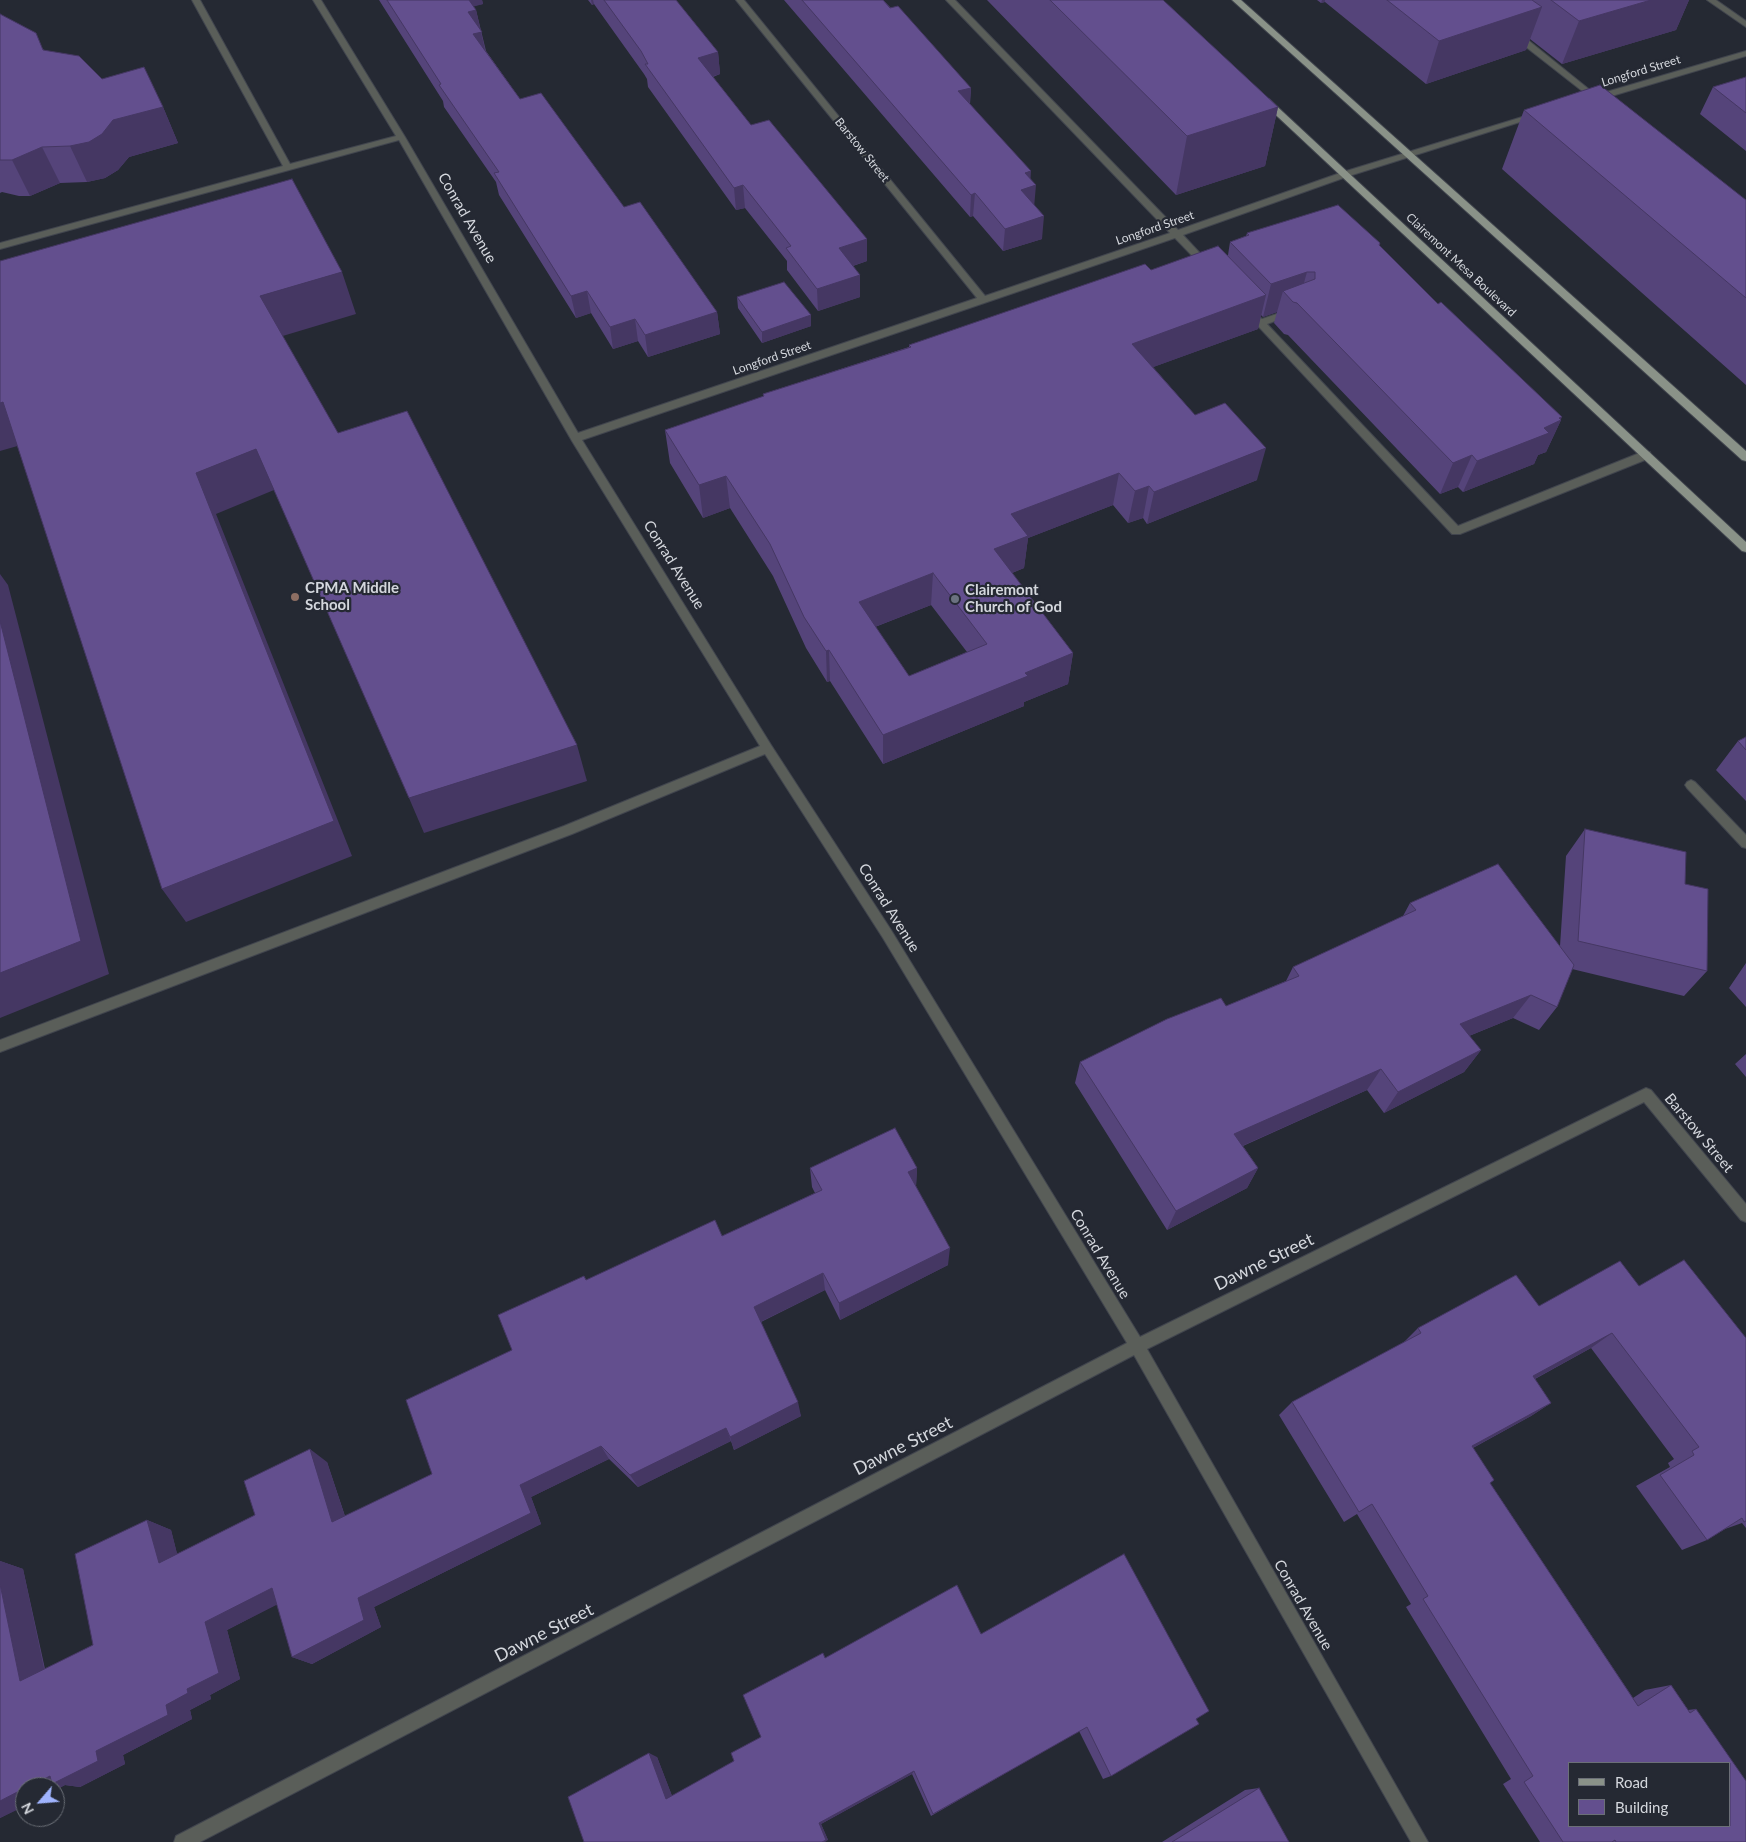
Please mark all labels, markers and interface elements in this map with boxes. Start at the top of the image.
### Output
street label: Longford Street [1600,52,1682,90]
street label: Barstow Street [832,115,892,185]
street label: Conrad Avenue [434,170,500,266]
street label: Longford Street [1114,208,1196,248]
street label: Clairemont Mesa Boulevard [1403,210,1519,320]
street label: Longford Street [731,338,813,378]
street label: Conrad Avenue [639,517,709,613]
place label: CPMA Middle School [305,579,399,614]
place label: Clairemont Church of God [965,581,1062,616]
marker: CPMA Middle School [289,591,301,603]
marker: Clairemont Church of God [949,593,961,605]
street label: Conrad Avenue [854,860,924,956]
street label: Barstow Street [1661,1090,1737,1176]
street label: Conrad Avenue [1066,1206,1134,1302]
street label: Dawne Street [1211,1229,1317,1295]
street label: Dawne Street [850,1412,956,1480]
street label: Conrad Avenue [1270,1557,1336,1653]
street label: Dawne Street [491,1599,597,1667]
legend [1568,1762,1731,1827]
text: Road [1615,1773,1648,1791]
north arrow [15,1777,65,1827]
text: Building [1615,1798,1668,1816]
text: N [17,1800,37,1817]

